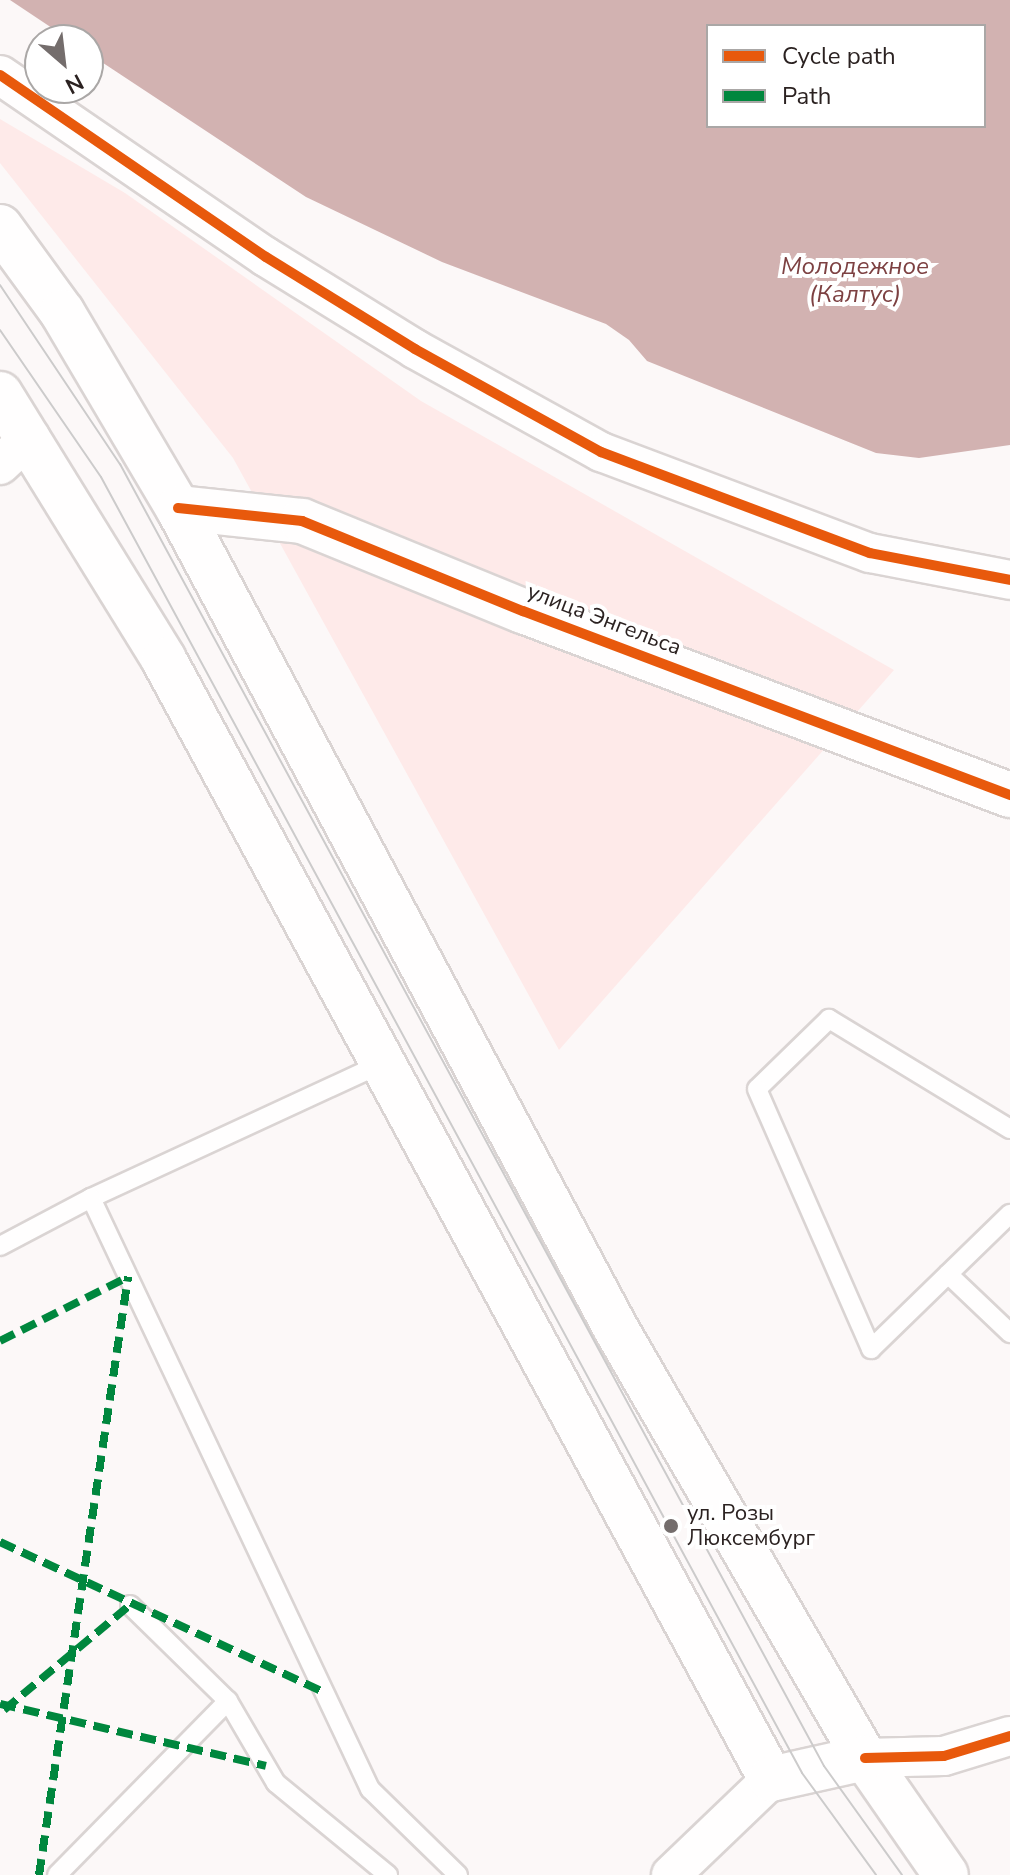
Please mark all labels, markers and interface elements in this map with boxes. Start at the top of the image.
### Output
north arrow [24,24,104,104]
legend [706,24,986,128]
text: Cycle path [782,40,896,72]
text: N [60,66,89,101]
text: Path [782,80,831,112]
water label: Молодежное (Калтус) [781,253,929,309]
street label: улица Энгельса [523,578,685,662]
place label: ул. Розы Люксембург [687,1500,815,1552]
marker: ул. Розы Люксембург [662,1517,680,1535]

